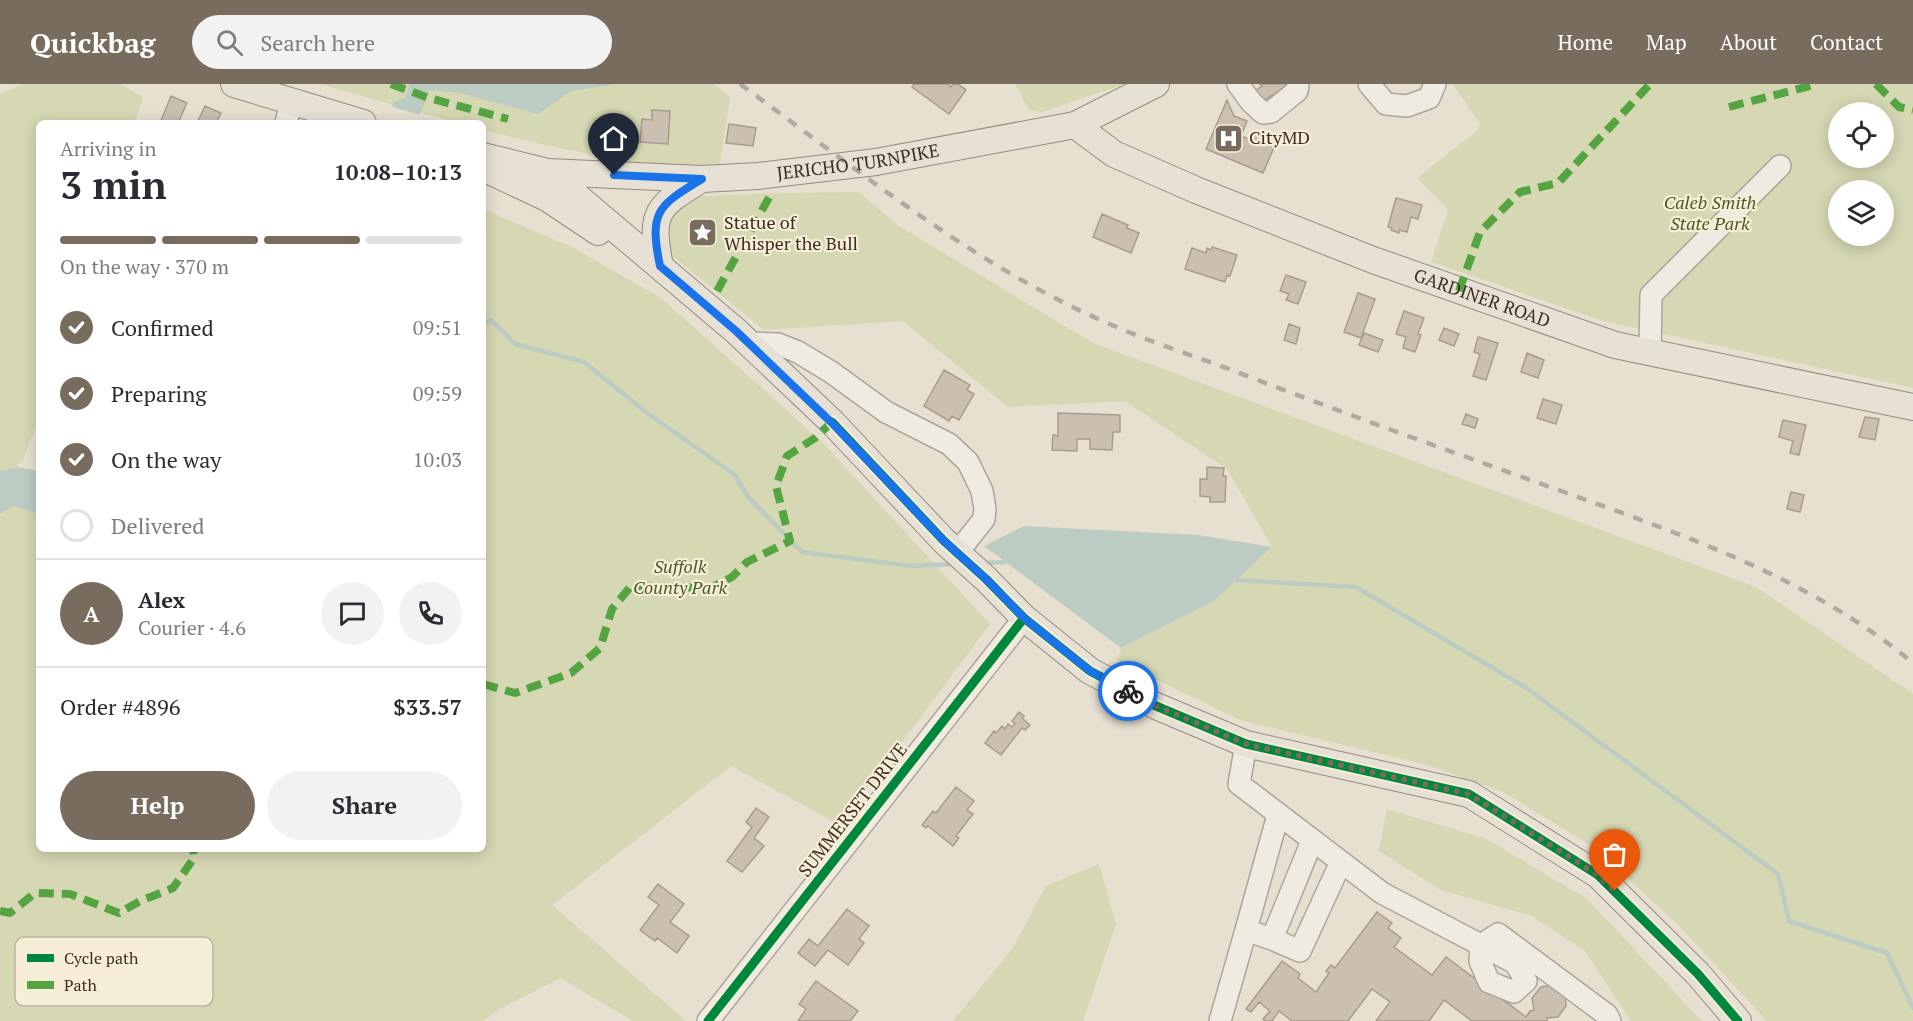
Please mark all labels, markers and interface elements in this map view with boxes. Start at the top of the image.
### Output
search box [192,15,612,69]
text: Quickbag [30,24,156,61]
icon: search [213,26,246,59]
text: Search here [261,28,375,57]
text: Home [1557,28,1613,56]
text: Map [1646,28,1687,56]
text: About [1720,28,1777,56]
text: Contact [1810,28,1883,56]
map controls [1828,102,1894,246]
button: locate [1828,102,1894,168]
pin [588,113,639,175]
icon: home [597,122,630,155]
hospital icon: CityMD [1212,122,1244,154]
place label: CityMD [1249,125,1310,149]
text: Arriving in [60,135,156,162]
street label: JERICHO TURNPIKE [775,138,941,185]
text: 10:08–10:13 [334,157,462,186]
text: 3 min [60,158,167,210]
button: layers [1828,180,1894,246]
park label: Caleb Smith State Park [1664,190,1756,235]
place label: Statue of Whisper the Bull [724,210,858,255]
place icon: Statue of Whisper the Bull [687,217,719,249]
text: On the way · 370 m [60,253,229,280]
street label: GARDINER ROAD [1411,262,1554,332]
icon: check [60,311,93,344]
text: Confirmed [111,313,214,342]
text: 09:51 [413,314,462,341]
icon: check [60,377,93,410]
text: Preparing [111,379,207,408]
text: 09:59 [413,380,462,407]
icon: check [60,443,93,476]
text: On the way [111,445,221,474]
text: 10:03 [413,446,462,473]
text: Delivered [111,511,204,540]
park label: Suffolk County Park [633,554,727,599]
button: chat [321,582,384,645]
button: phone [399,582,462,645]
text: Alex [138,585,185,614]
text: A [83,599,100,628]
text: Courier · 4.6 [138,614,246,641]
courier [1098,661,1158,721]
icon: bike [1112,675,1145,708]
text: Order #4896 [60,692,180,721]
text: $33.57 [393,692,462,721]
street label: SUMMERSET DRIVE [792,737,912,881]
button: Help [60,771,255,840]
button: Share [267,771,462,840]
pin [1589,829,1640,891]
icon: bag [1598,838,1631,871]
legend [15,937,213,1006]
text: Cycle path [64,947,139,969]
text: Path [64,974,98,996]

